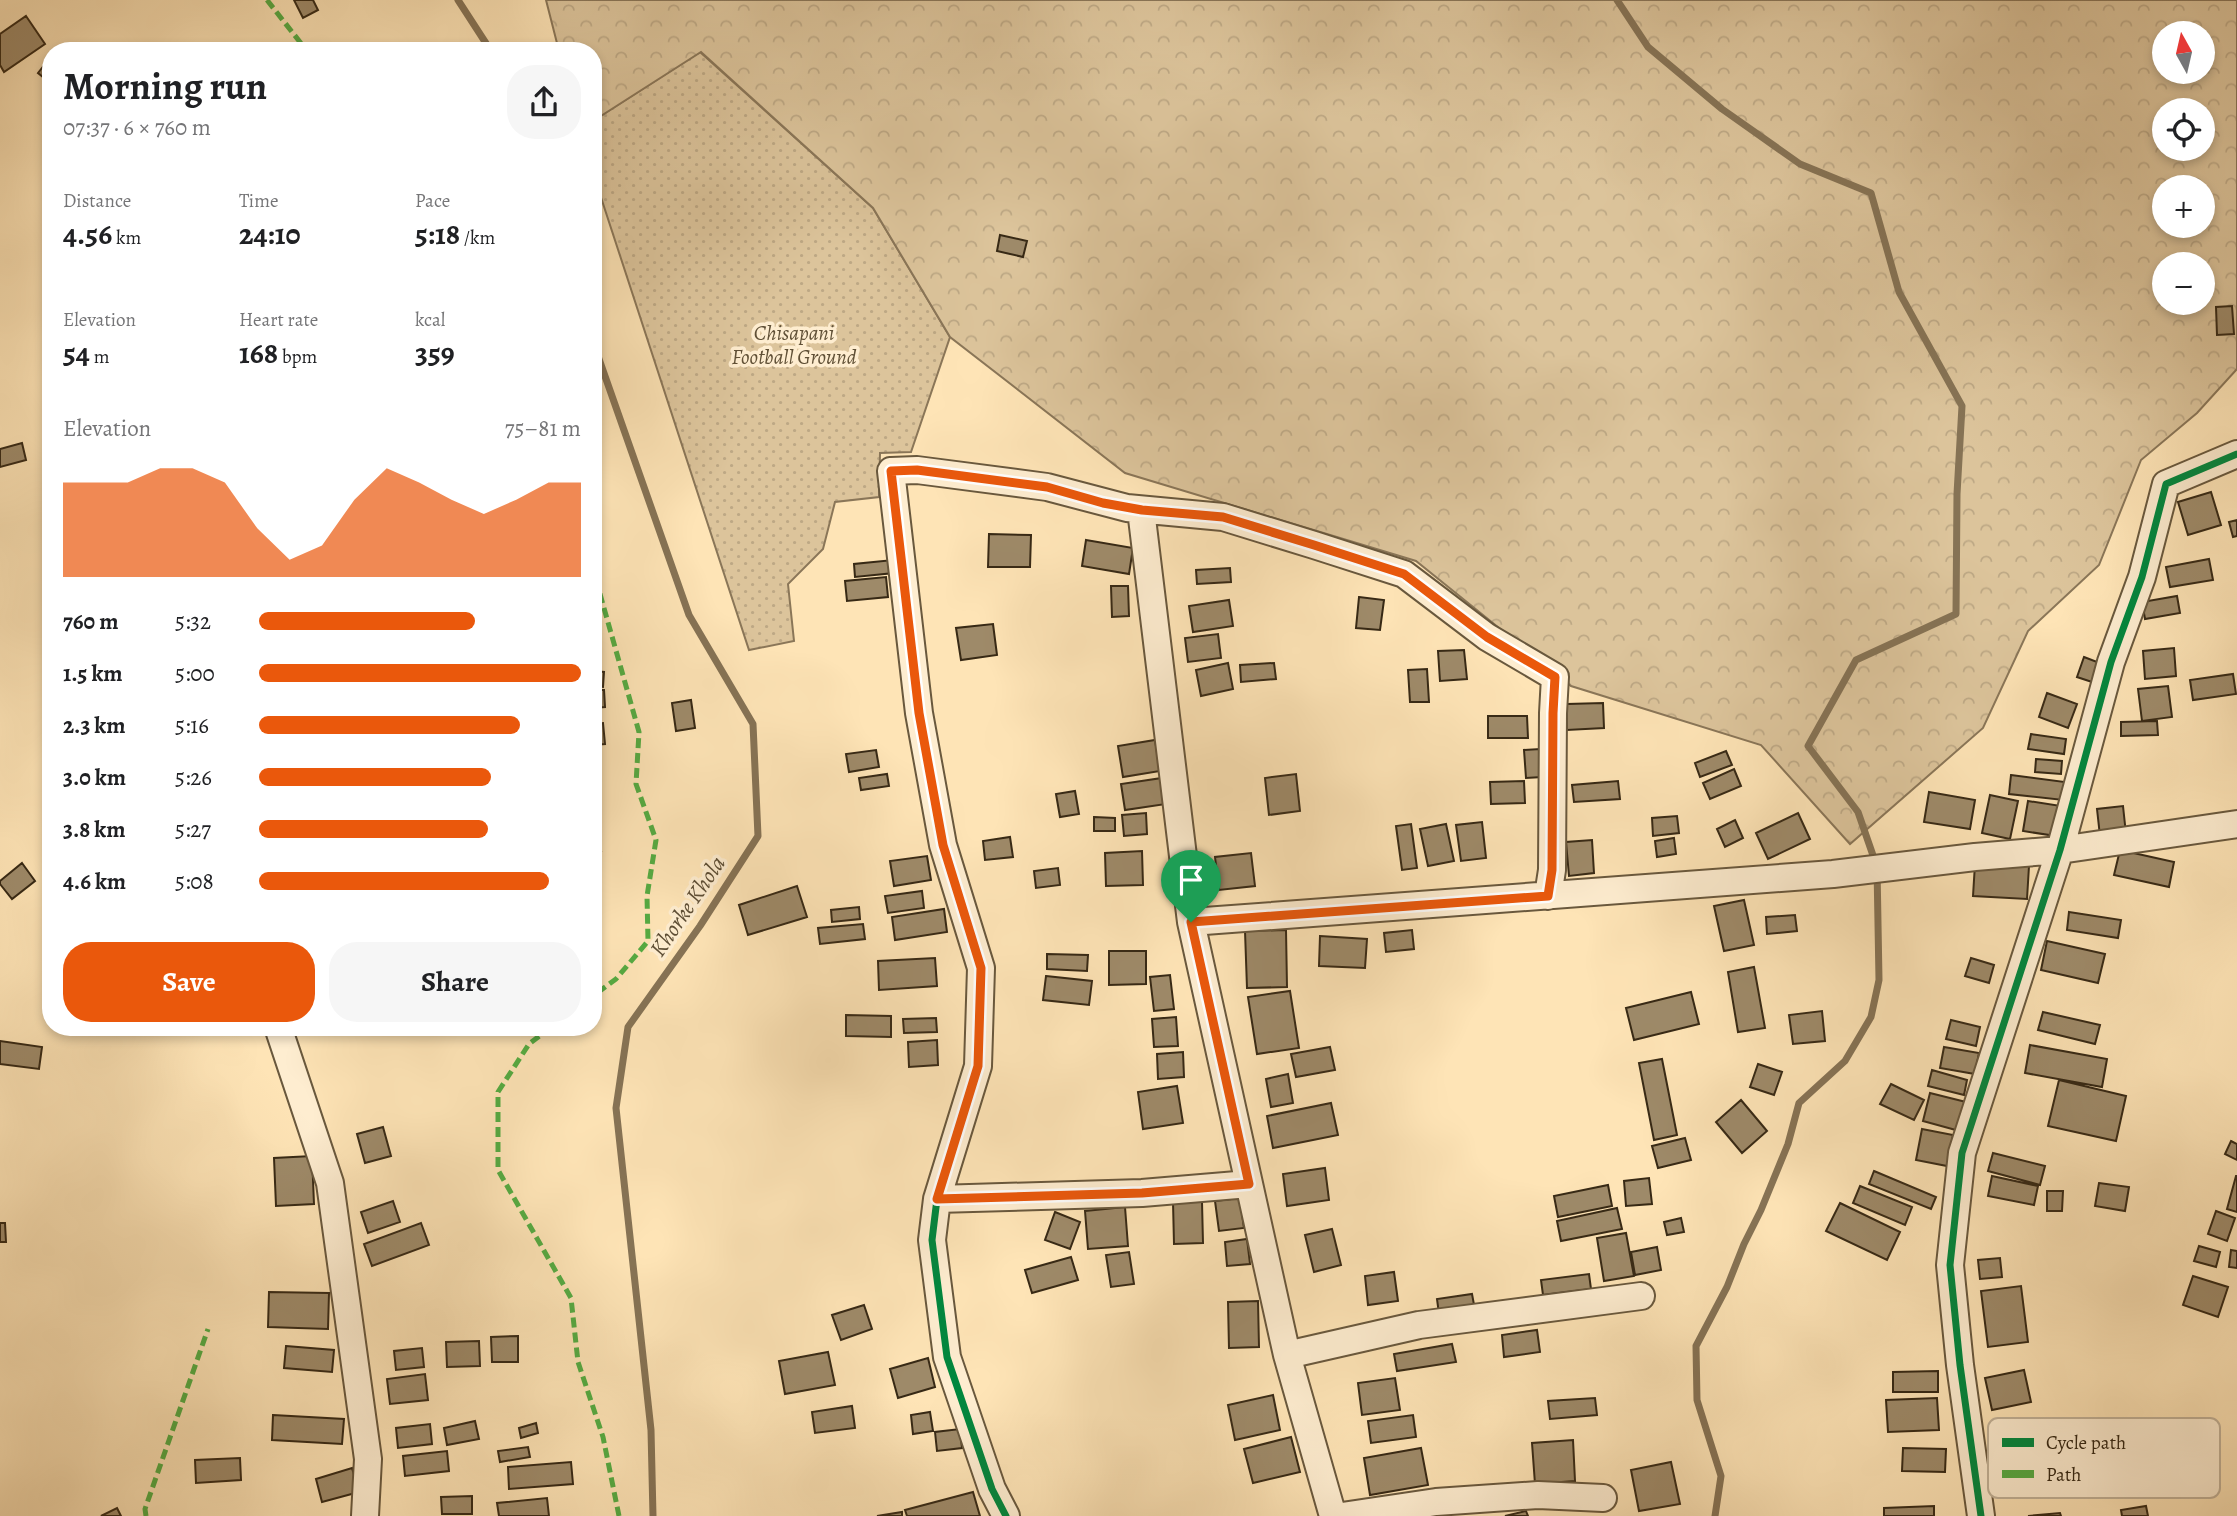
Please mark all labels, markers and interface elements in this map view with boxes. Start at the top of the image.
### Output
north arrow [2152,21,2216,84]
map controls [2152,21,2215,315]
text: Morning run [63,60,267,112]
button: share [507,65,581,139]
button: locate [2152,98,2215,161]
text: 07:37 · 6 × 760 m [63,112,211,143]
button: + [2152,175,2215,238]
text: Distance [63,188,131,214]
text: Time [239,188,278,214]
text: Pace [415,188,450,214]
text: 4.56 [63,214,112,254]
text: 24:10 [239,214,301,254]
text: 5:18 [415,214,460,254]
text: km [112,225,141,251]
text: /km [460,225,495,251]
button: − [2152,252,2215,315]
text: Elevation [63,307,136,333]
text: Heart rate [239,307,318,333]
text: kcal [415,307,445,333]
park label: Chisapani Football Ground [732,319,857,371]
text: 54 [63,333,90,373]
text: 168 [239,333,278,373]
text: 359 [415,333,455,373]
text: m [90,344,110,370]
text: bpm [278,344,317,370]
text: Elevation [63,413,151,444]
text: 75–81 m [505,413,581,444]
text: 760 m [63,606,118,637]
text: 5:32 [175,606,211,637]
text: 1.5 km [63,658,123,689]
text: 5:00 [175,658,215,689]
text: 2.3 km [63,710,126,741]
text: 5:16 [175,710,209,741]
text: 3.0 km [63,762,126,793]
text: 5:26 [175,762,212,793]
text: 3.8 km [63,814,125,845]
text: 5:27 [175,814,211,845]
water label: Khorke Khola [642,850,733,963]
pin [1161,850,1221,922]
icon: arrive [1172,861,1210,899]
text: 4.6 km [63,866,126,897]
text: 5:08 [175,866,214,897]
button: Save [63,942,315,1022]
button: Share [329,942,581,1022]
legend [1988,1418,2220,1498]
text: Cycle path [2046,1430,2126,1456]
text: Path [2046,1462,2081,1488]

